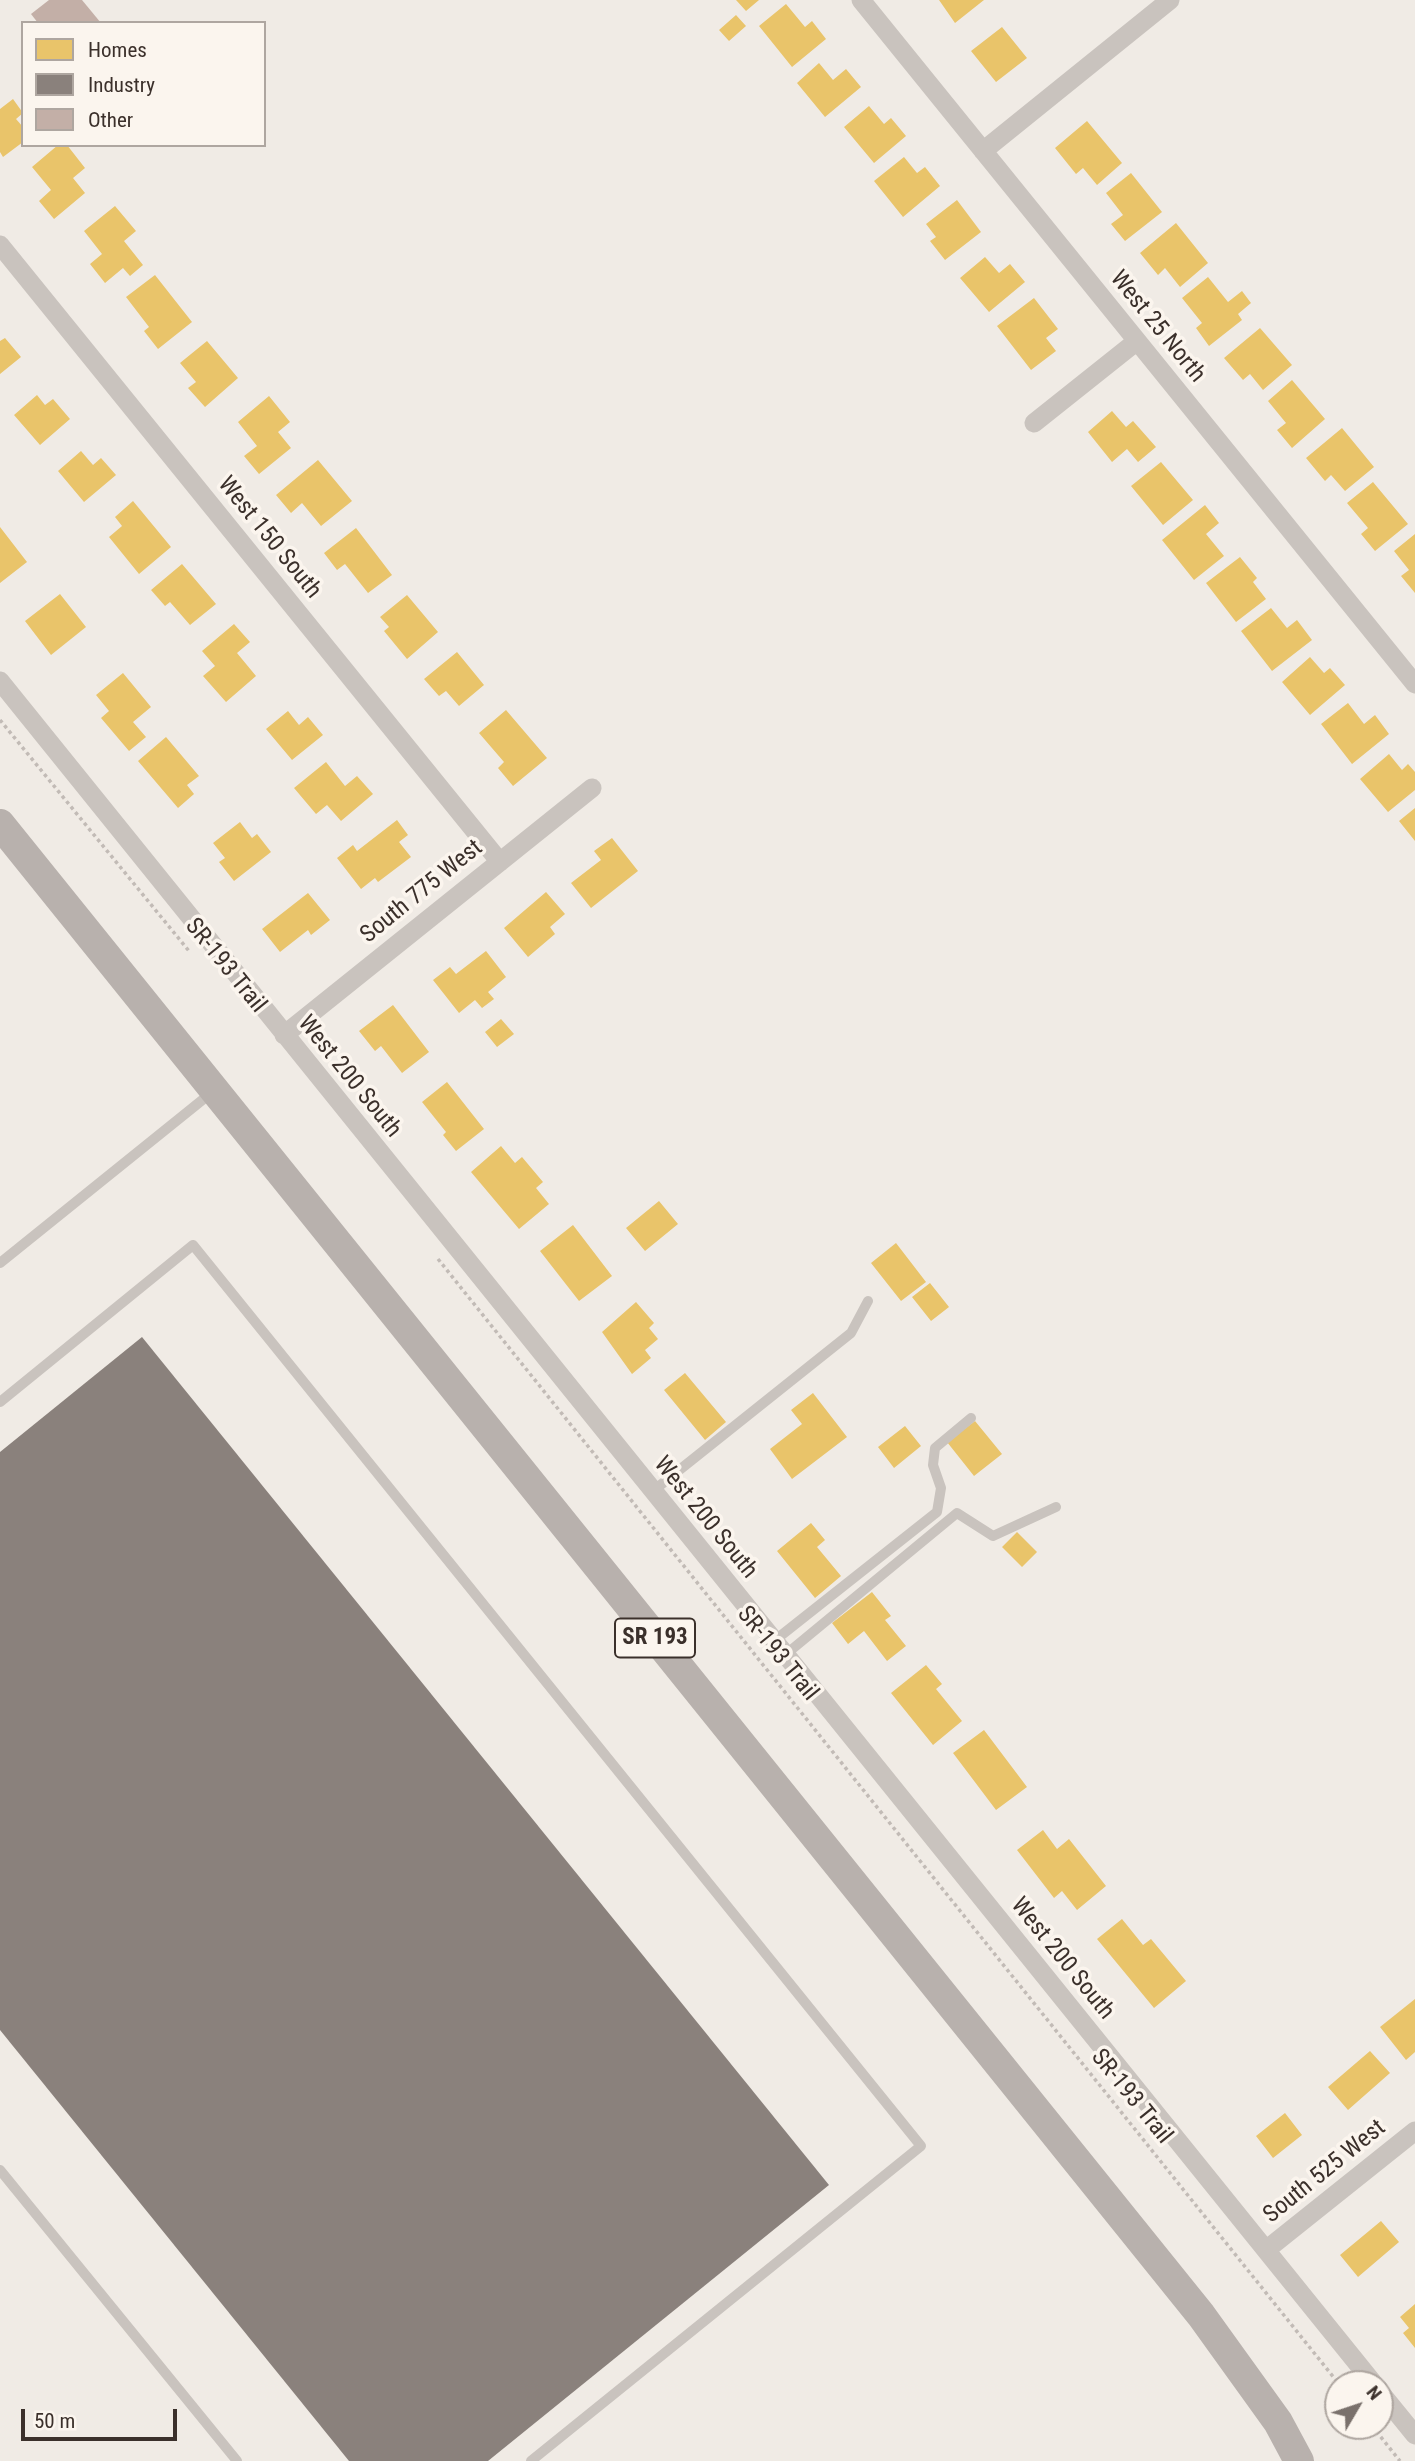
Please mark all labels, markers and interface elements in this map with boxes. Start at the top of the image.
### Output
legend [21,21,266,147]
text: Homes [88,38,147,62]
text: Industry [88,73,155,97]
text: Other [88,108,133,132]
street label: West 25 North [1103,265,1211,389]
street label: West 150 South [211,471,327,605]
street label: South 775 West [355,834,489,950]
street label: SR-193 Trail [178,913,272,1019]
street label: West 200 South [291,1010,407,1144]
street label: West 200 South [647,1451,763,1585]
street label: SR-193 Trail [730,1601,824,1707]
road number: SR 193 [615,1618,695,1658]
street label: West 200 South [1004,1892,1120,2026]
street label: SR-193 Trail [1084,2044,1178,2150]
street label: South 525 West [1258,2114,1392,2230]
north arrow [1324,2370,1394,2440]
text: N [1362,2381,1387,2404]
scale bar [24,2394,180,2438]
text: 50 m [34,2409,75,2433]

